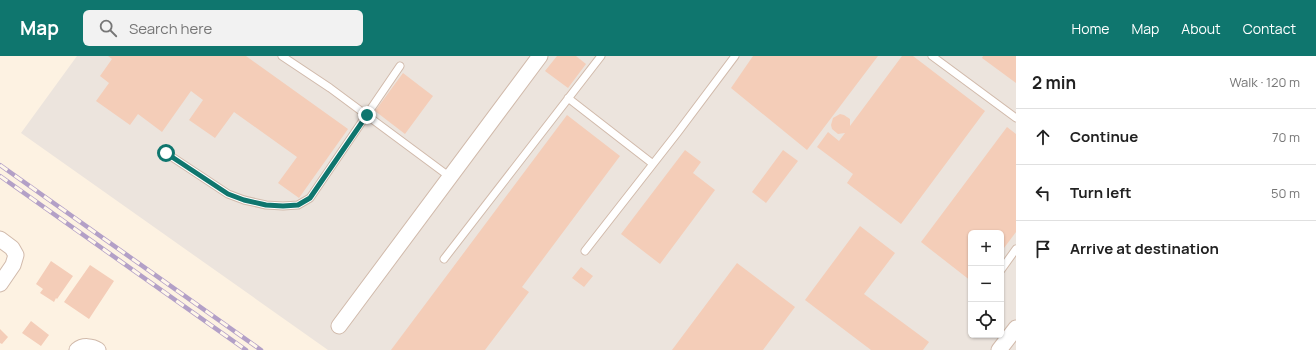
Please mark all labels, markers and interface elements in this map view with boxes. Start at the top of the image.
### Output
search box [83,10,363,46]
text: Map [20,15,59,41]
icon: search [97,17,119,39]
text: Search here [129,18,212,39]
text: Home [1072,19,1109,38]
text: Map [1131,19,1159,38]
text: About [1181,19,1221,38]
text: Contact [1243,19,1296,38]
text: 2 min [1032,71,1076,94]
text: Walk · 120 m [1230,73,1300,91]
route end [358,106,376,124]
icon: ahead [1032,126,1054,148]
text: Continue [1070,126,1138,147]
text: 70 m [1272,128,1300,146]
route start [157,144,175,162]
icon: left [1032,182,1054,204]
text: Turn left [1070,182,1132,203]
text: 50 m [1271,184,1300,202]
map controls [968,230,1004,338]
button: + [968,230,1004,266]
icon: arrive [1032,238,1054,260]
text: Arrive at destination [1070,238,1219,259]
button: − [968,266,1004,302]
button: locate [968,302,1004,338]

